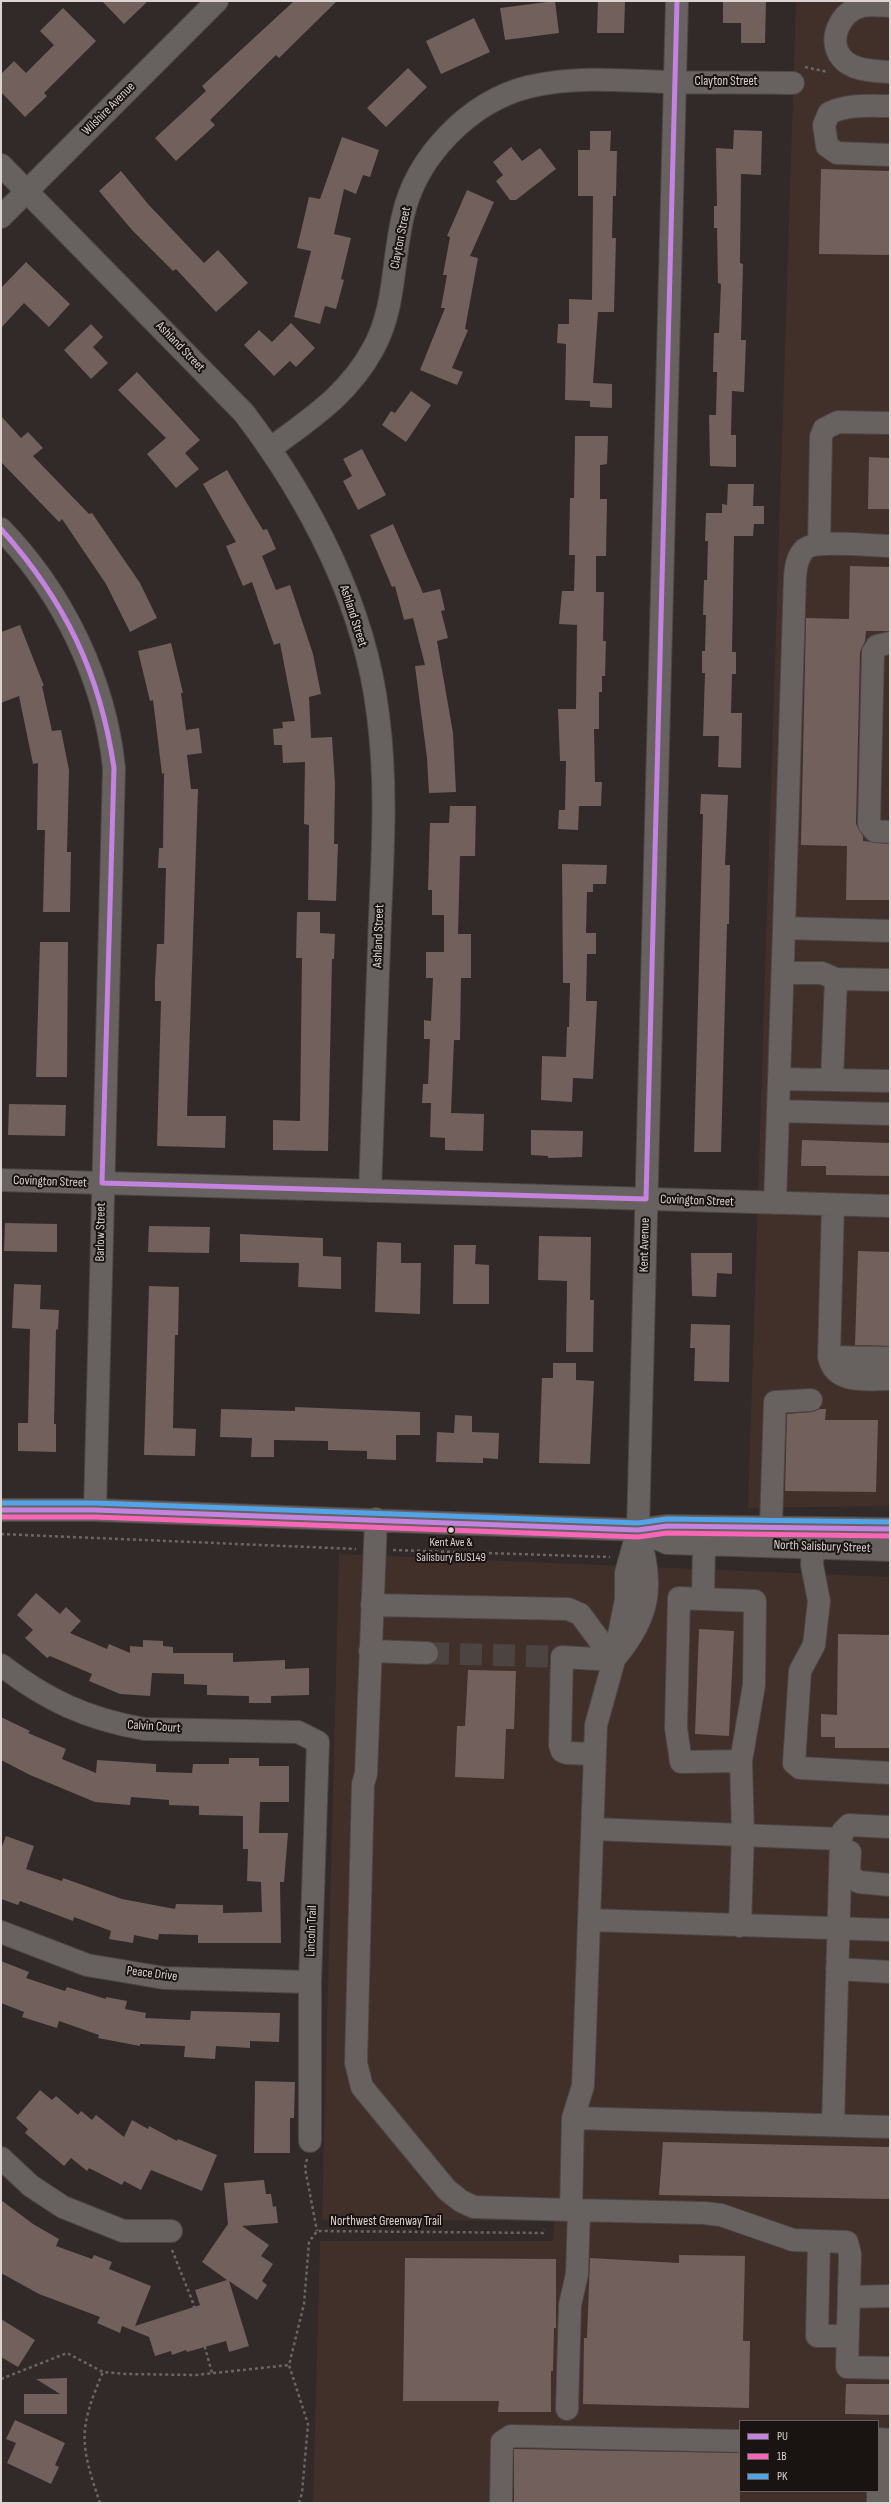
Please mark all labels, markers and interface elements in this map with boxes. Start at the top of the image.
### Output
street label: Clayton Street [694,74,758,90]
street label: Wilshire Avenue [79,79,139,139]
street label: Clayton Street [387,206,415,270]
street label: Ashland Street [152,319,208,375]
street label: Ashland Street [336,583,370,649]
street label: Ashland Street [370,904,388,968]
street label: Covington Street [13,1173,87,1191]
street label: Covington Street [660,1192,734,1210]
street label: Barlow Street [93,1202,109,1262]
street label: Kent Avenue [637,1218,653,1272]
marker: Kent Ave & Salisbury BUS149 [446,1525,456,1535]
place label: Kent Ave & Salisbury BUS149 [416,1536,486,1564]
street label: North Salisbury Street [773,1538,871,1556]
street label: Calvin Court [127,1717,181,1737]
street label: Lincoln Trail [303,1905,321,1957]
street label: Peace Drive [126,1963,178,1985]
street label: Northwest Greenway Trail [330,2214,442,2230]
legend [739,2420,879,2492]
text: PU [777,2429,788,2444]
text: 1B [777,2449,787,2464]
text: PK [777,2469,788,2484]

